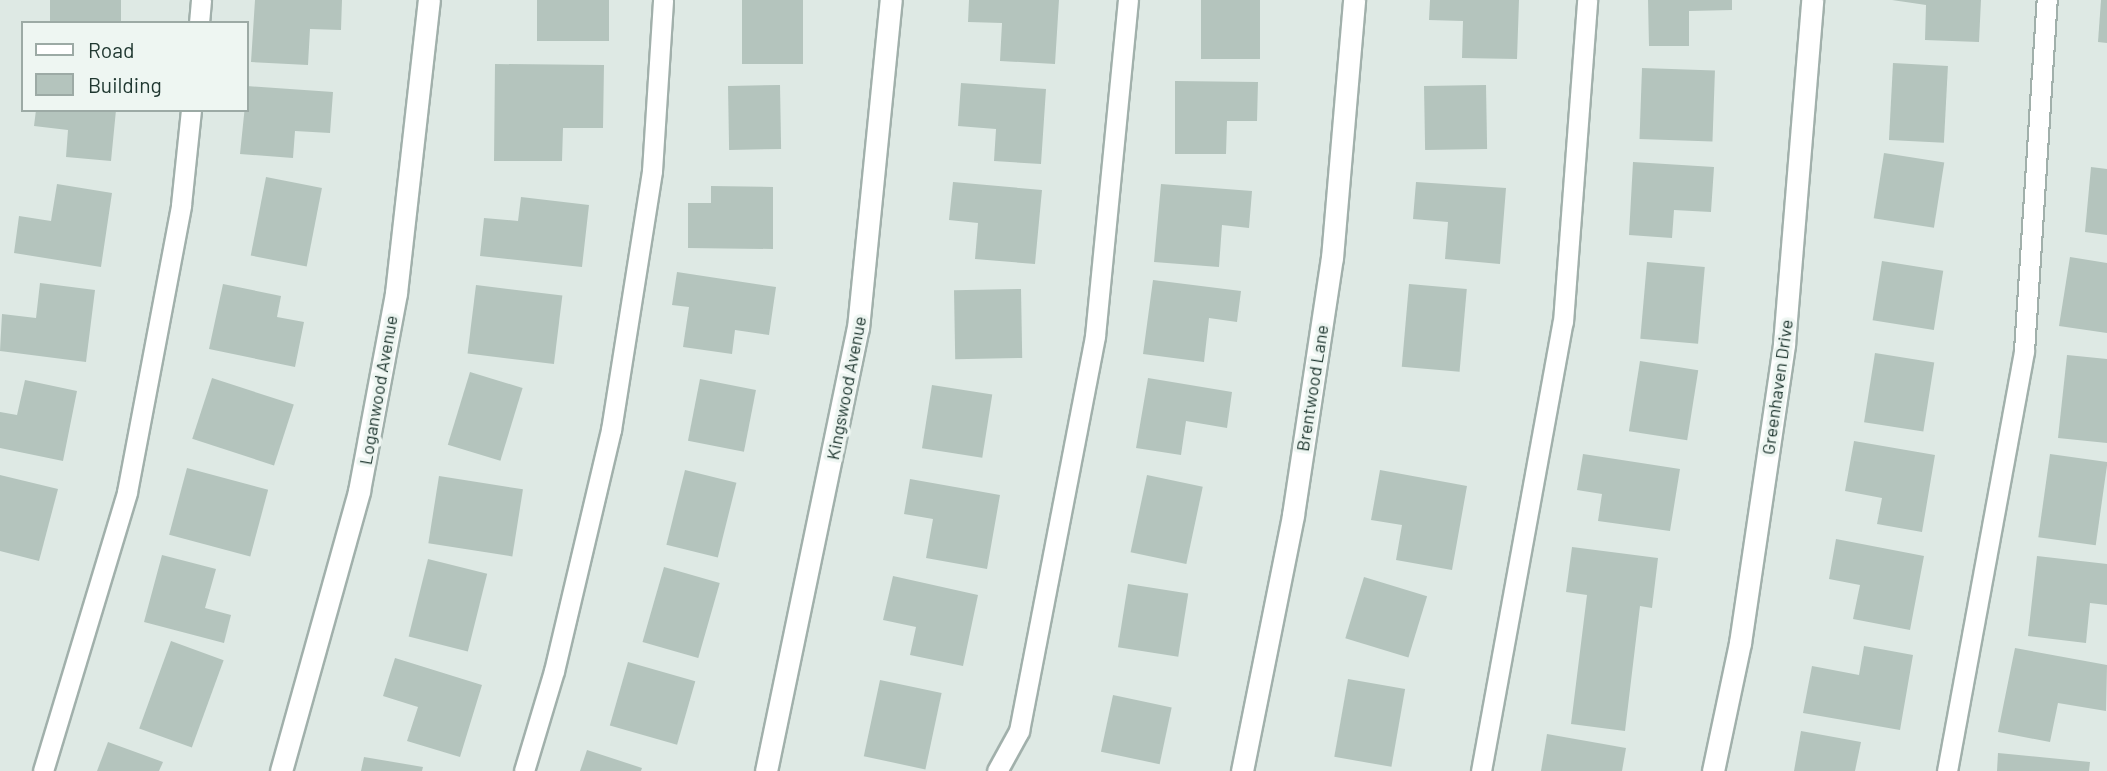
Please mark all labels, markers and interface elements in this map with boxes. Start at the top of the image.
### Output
legend [21,21,248,112]
text: Road [88,37,134,62]
text: Building [88,72,162,97]
street label: Loganwood Avenue [354,314,402,466]
street label: Kingswood Avenue [821,314,871,462]
street label: Greenhaven Drive [1757,318,1797,456]
street label: Brentwood Lane [1291,323,1333,453]

